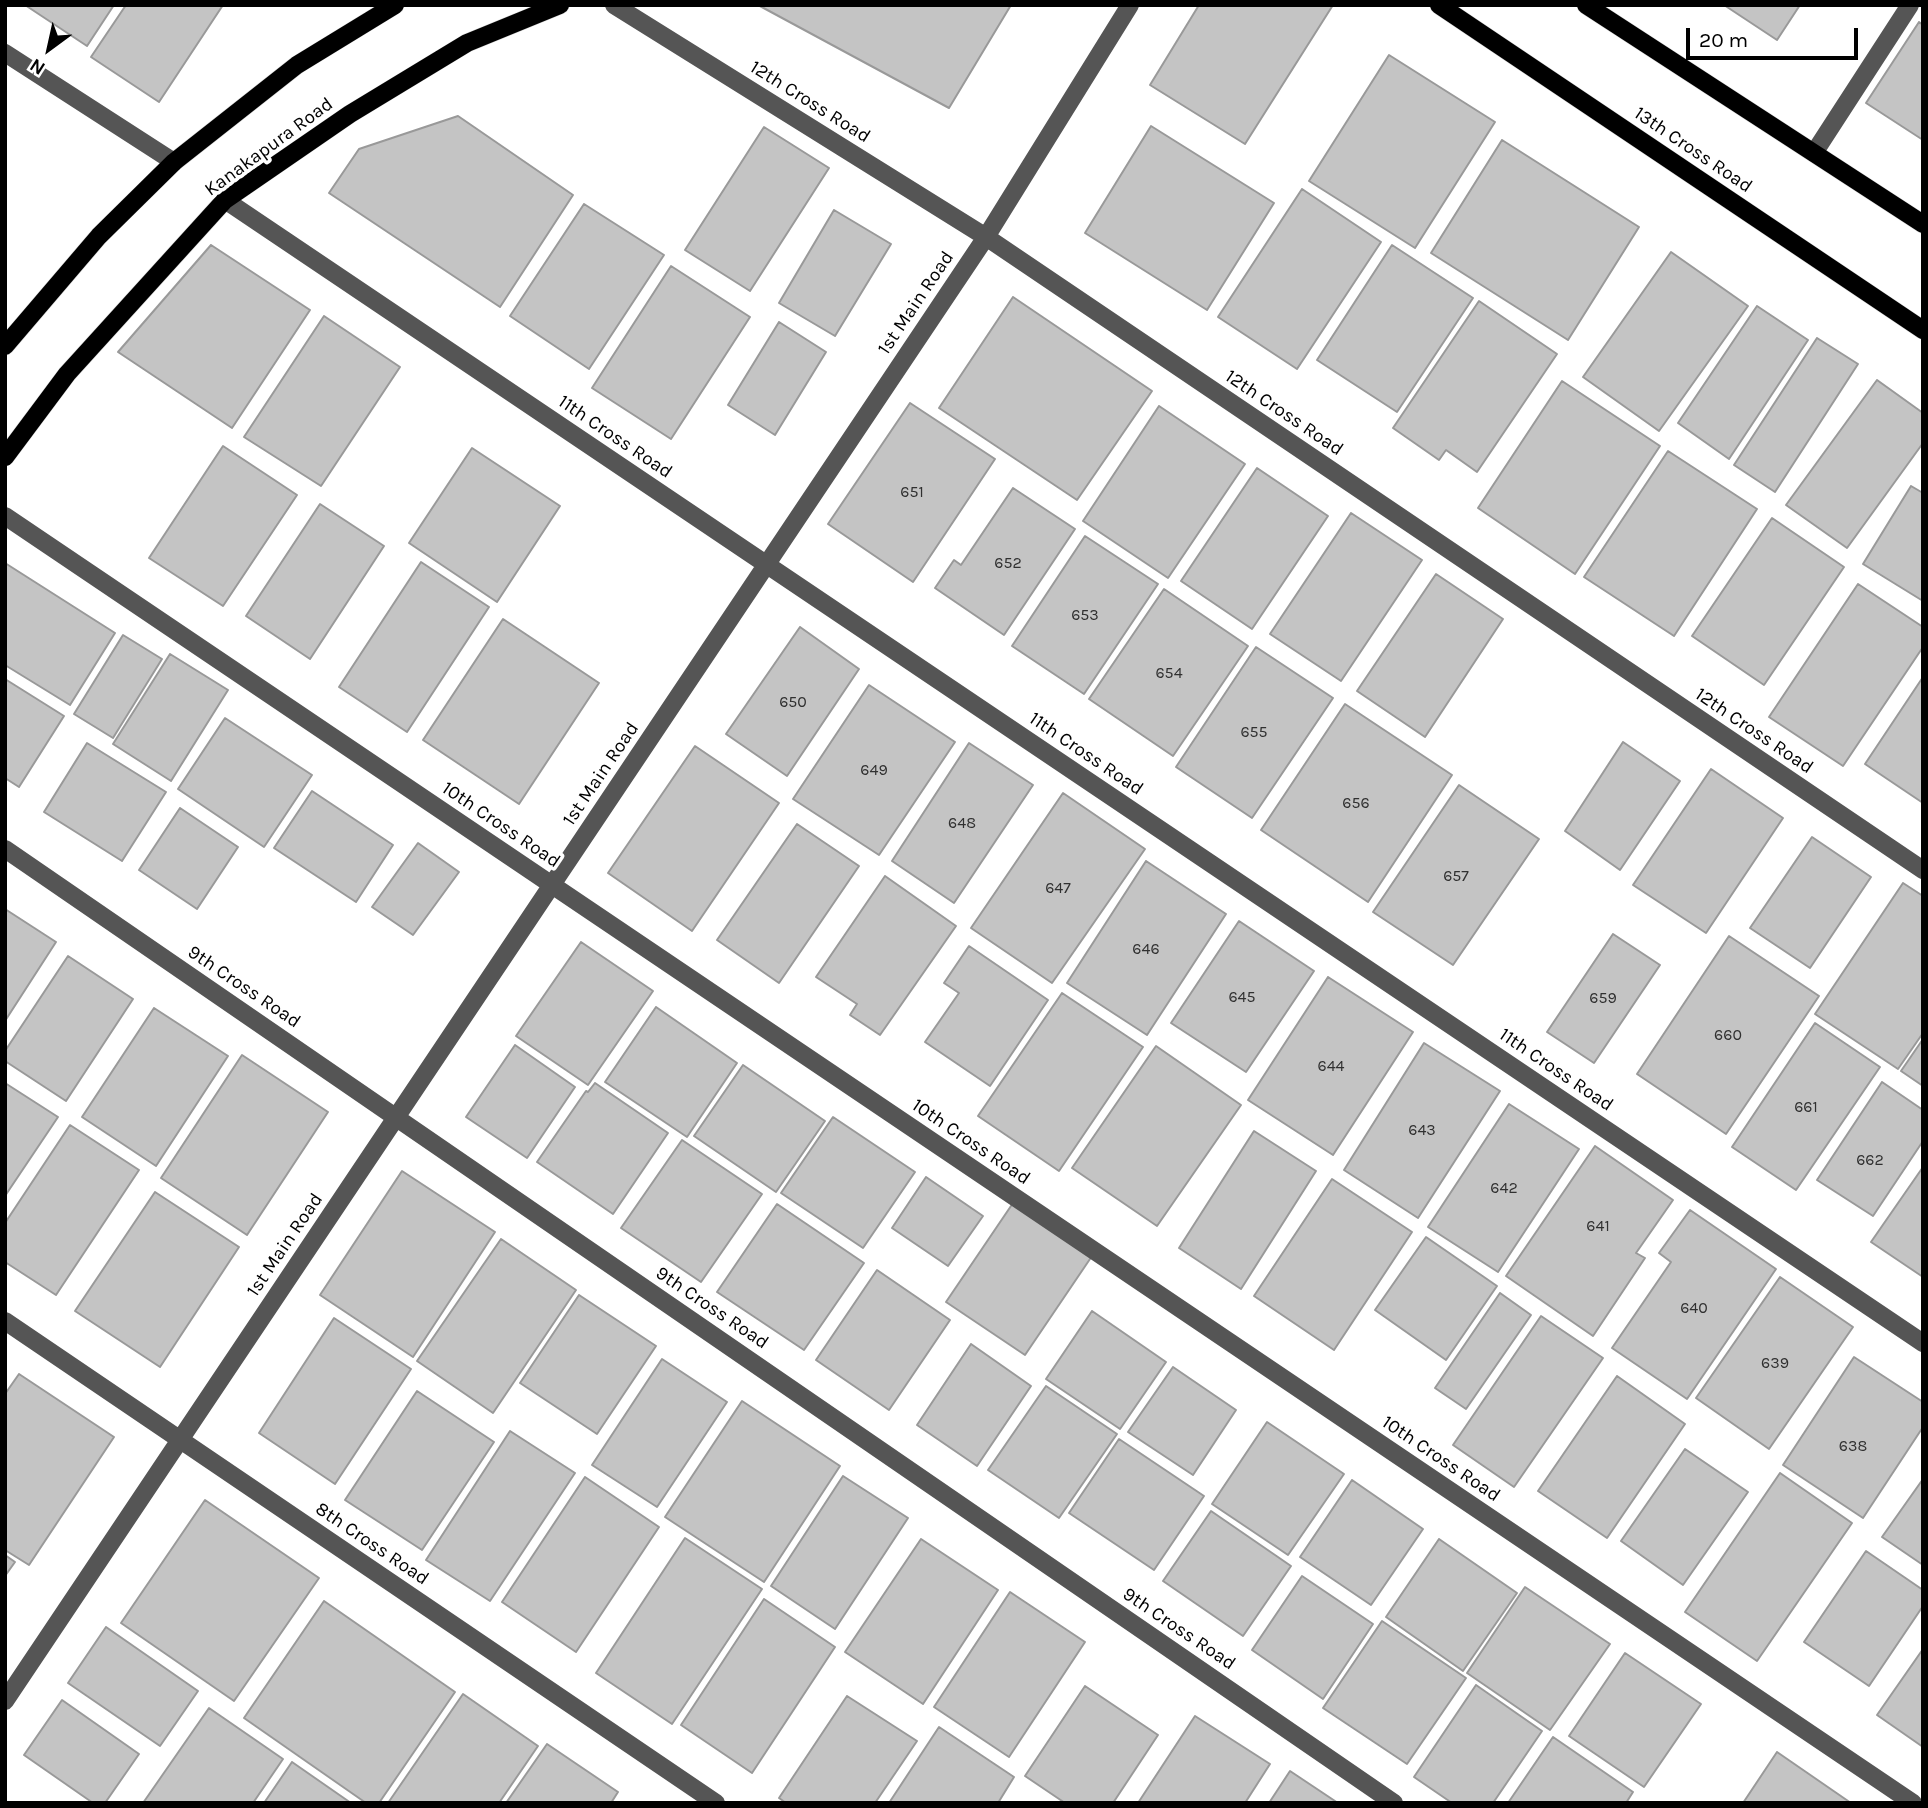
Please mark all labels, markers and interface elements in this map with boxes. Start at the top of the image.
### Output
north arrow [14,14,84,84]
scale bar [1690,14,1862,58]
text: 20 m [1699,28,1748,52]
text: N [26,54,49,80]
street label: 12th Cross Road [746,56,874,148]
street label: Kanakapura Road [200,93,338,201]
street label: 13th Cross Road [1630,102,1756,198]
street label: 1st Main Road [873,247,959,359]
street label: 12th Cross Road [1221,365,1347,461]
street label: 11th Cross Road [554,390,676,484]
house number: 651 [900,482,924,502]
house number: 652 [994,553,1022,573]
house number: 653 [1071,605,1099,625]
house number: 654 [1155,663,1183,683]
street label: 12th Cross Road [1691,683,1817,779]
house number: 650 [779,692,807,712]
street label: 11th Cross Road [1025,707,1147,801]
street label: 1st Main Road [558,718,644,830]
house number: 655 [1240,722,1268,742]
house number: 649 [860,760,888,780]
street label: 10th Cross Road [438,777,564,873]
house number: 656 [1342,793,1370,813]
house number: 648 [948,813,976,833]
house number: 657 [1443,866,1469,886]
house number: 647 [1045,878,1071,898]
house number: 646 [1132,939,1160,959]
street label: 9th Cross Road [183,941,305,1033]
house number: 645 [1228,987,1256,1007]
house number: 659 [1589,988,1617,1008]
street label: 11th Cross Road [1495,1023,1617,1117]
house number: 660 [1714,1025,1742,1045]
house number: 644 [1317,1056,1345,1076]
street label: 10th Cross Road [908,1094,1034,1190]
house number: 661 [1794,1097,1818,1117]
house number: 643 [1408,1120,1436,1140]
house number: 662 [1856,1150,1884,1170]
house number: 642 [1490,1178,1518,1198]
street label: 1st Main Road [242,1189,328,1301]
house number: 641 [1586,1216,1610,1236]
street label: 9th Cross Road [651,1262,773,1354]
house number: 640 [1680,1298,1708,1318]
house number: 639 [1761,1353,1789,1373]
street label: 10th Cross Road [1378,1411,1504,1507]
house number: 638 [1839,1436,1867,1456]
street label: 8th Cross Road [311,1498,433,1590]
street label: 9th Cross Road [1118,1583,1240,1675]

